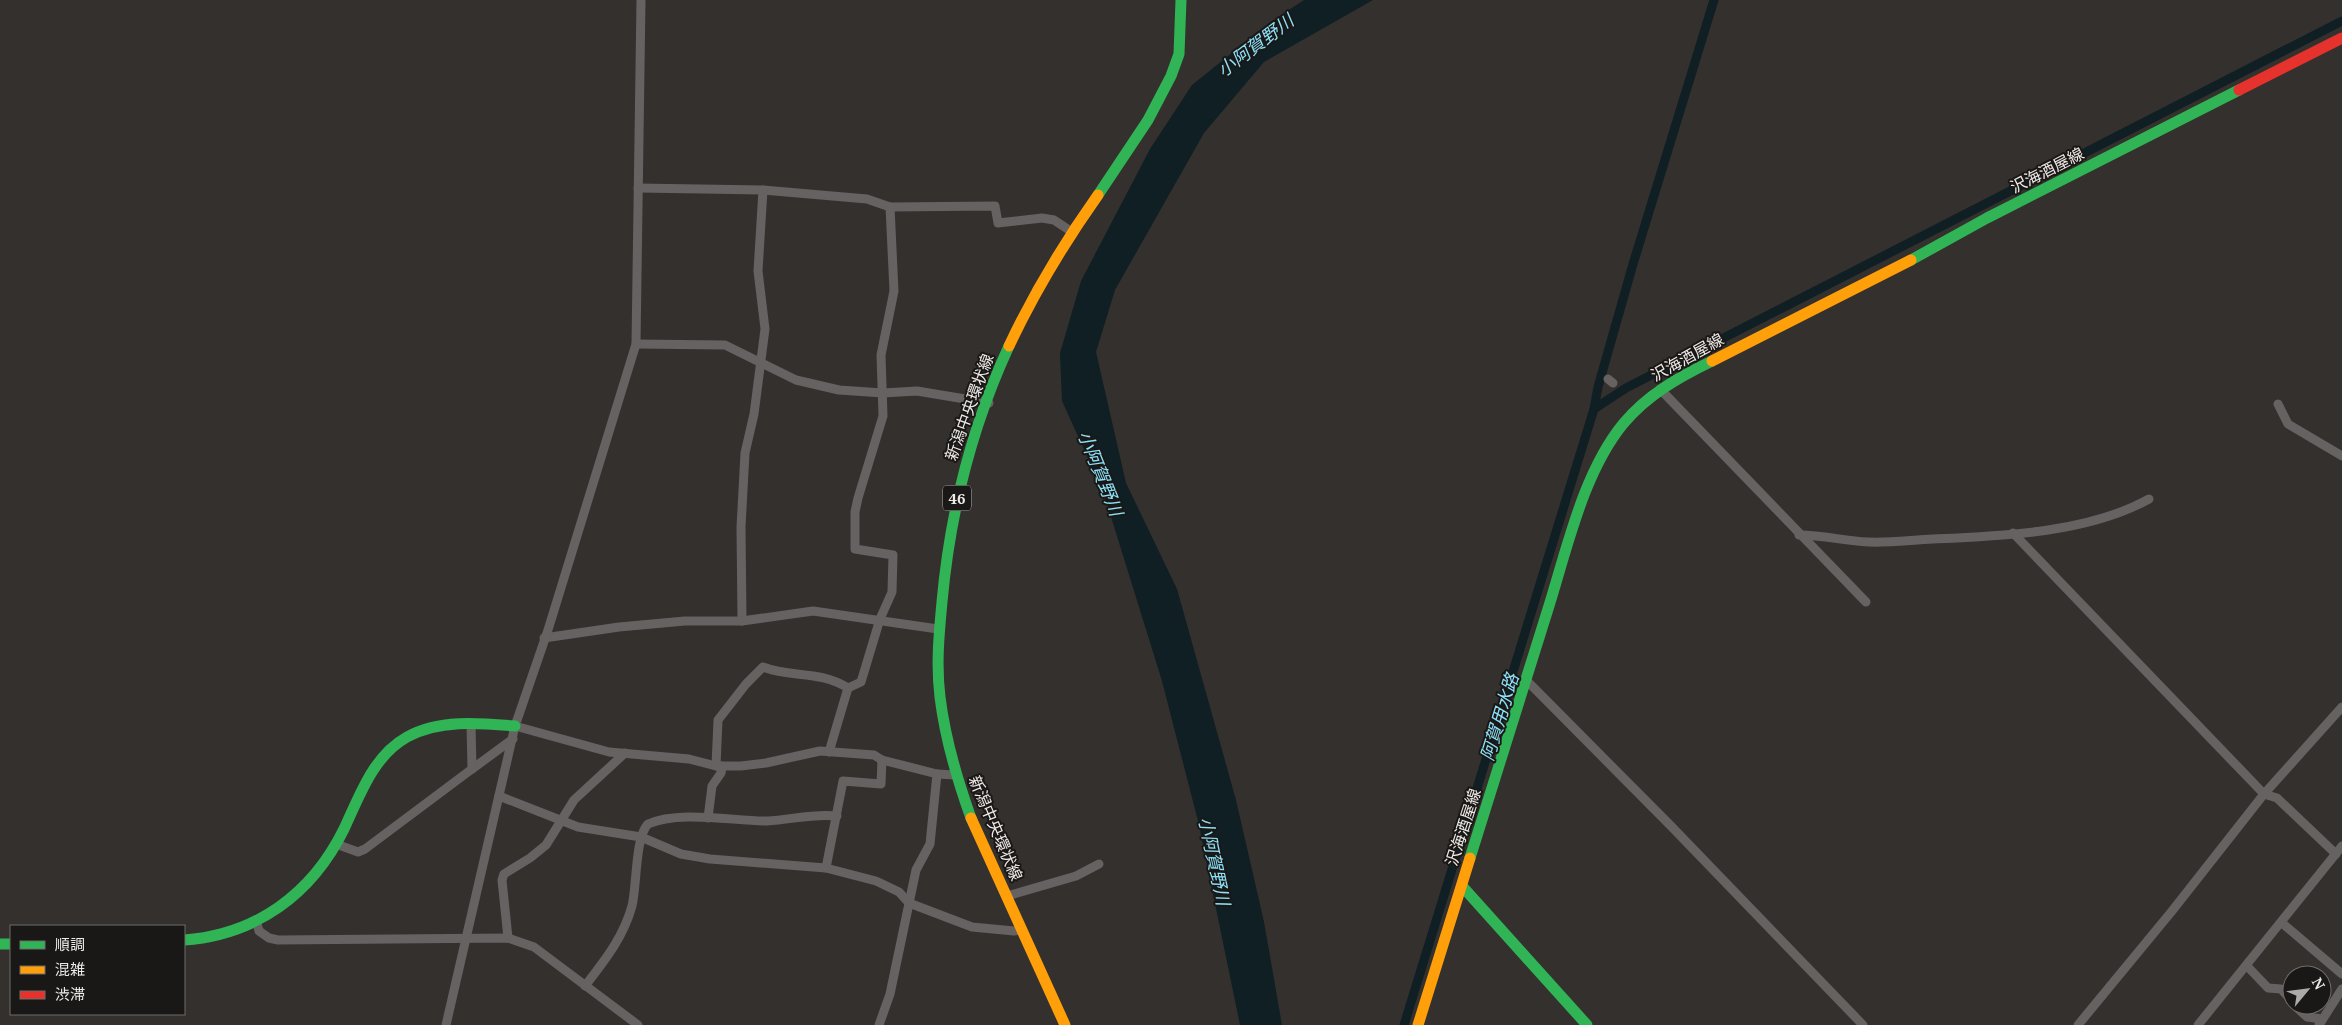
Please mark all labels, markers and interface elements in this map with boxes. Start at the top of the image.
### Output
water label: 小阿賀野川 [1212,7,1300,82]
street label: 沢海酒屋線 [2006,142,2088,198]
street label: 沢海酒屋線 [1647,328,1727,386]
street label: 新潟中央環状線 [940,351,998,463]
water label: 小阿賀野川 [1073,427,1130,521]
road number: 46 [943,486,971,510]
water label: 阿賀用水路 [1474,669,1524,764]
street label: 新潟中央環状線 [964,772,1028,884]
street label: 沢海酒屋線 [1440,786,1486,868]
water label: 小阿賀野川 [1194,814,1237,909]
legend [10,925,185,1015]
text: 順調 [55,934,85,954]
text: 混雑 [55,959,85,979]
north arrow [2282,965,2332,1015]
text: N [2308,974,2330,993]
text: 渋滞 [55,984,85,1004]

